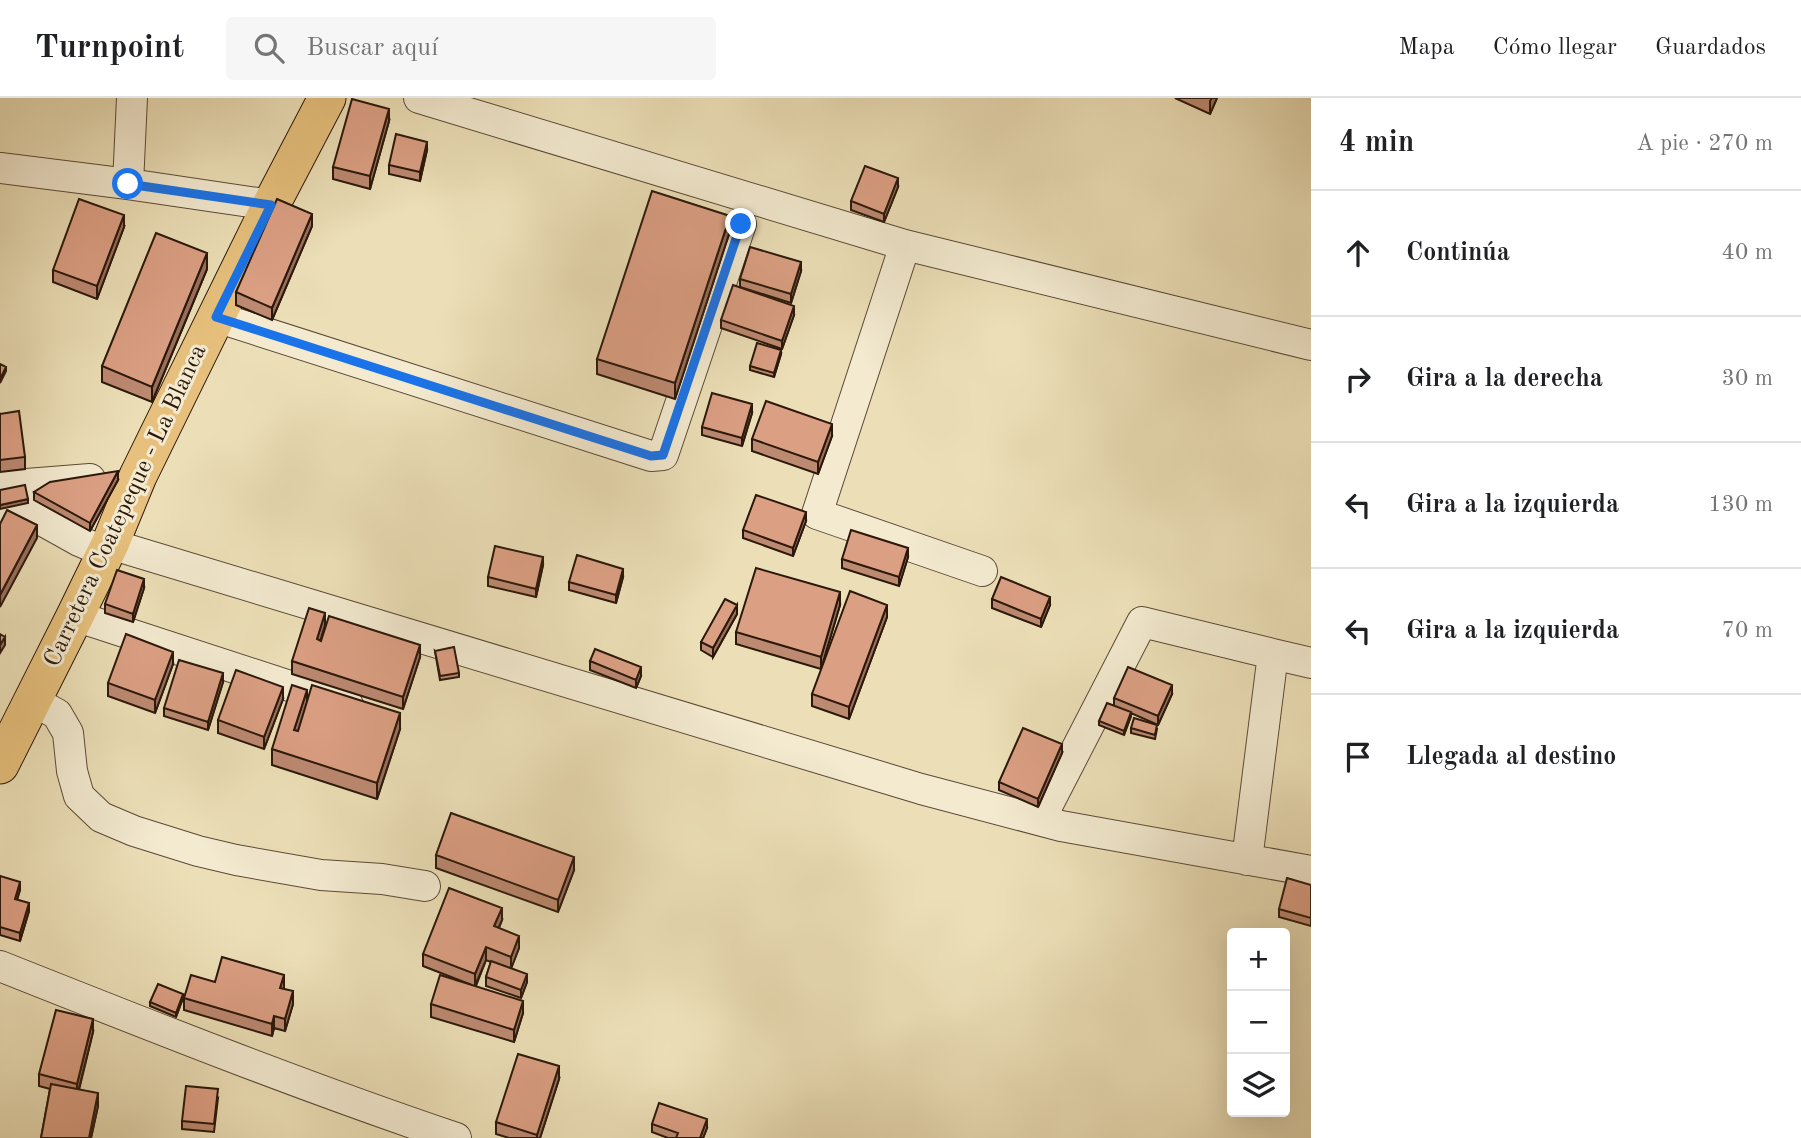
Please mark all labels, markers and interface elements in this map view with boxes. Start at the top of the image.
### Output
search box [226,17,716,80]
icon: search [250,29,288,67]
text: Turnpoint [35,32,184,65]
text: Buscar aquí [306,35,438,61]
text: Mapa [1398,36,1455,60]
text: Cómo llegar [1493,36,1617,60]
text: Guardados [1655,36,1766,60]
text: 4 min [1339,128,1414,158]
text: A pie · 270 m [1636,132,1773,155]
route start [112,168,143,199]
route end [725,208,756,239]
icon: ahead [1339,234,1377,272]
text: Continúa [1406,240,1510,266]
text: 40 m [1722,241,1773,264]
street label: Carretera Coatepeque - La Blanca [41,341,211,671]
icon: right [1339,360,1377,398]
text: Gira a la derecha [1406,366,1603,392]
text: 30 m [1722,367,1773,390]
icon: left [1339,486,1377,524]
text: Gira a la izquierda [1406,492,1619,518]
text: 130 m [1708,493,1773,516]
icon: left [1339,612,1377,650]
text: Gira a la izquierda [1406,618,1619,644]
text: 70 m [1722,619,1773,642]
icon: arrive [1339,738,1377,776]
text: Llegada al destino [1406,744,1616,770]
map controls [1227,928,1290,1117]
button: + [1227,928,1290,991]
button: − [1227,991,1290,1054]
button: layers [1227,1054,1290,1117]

